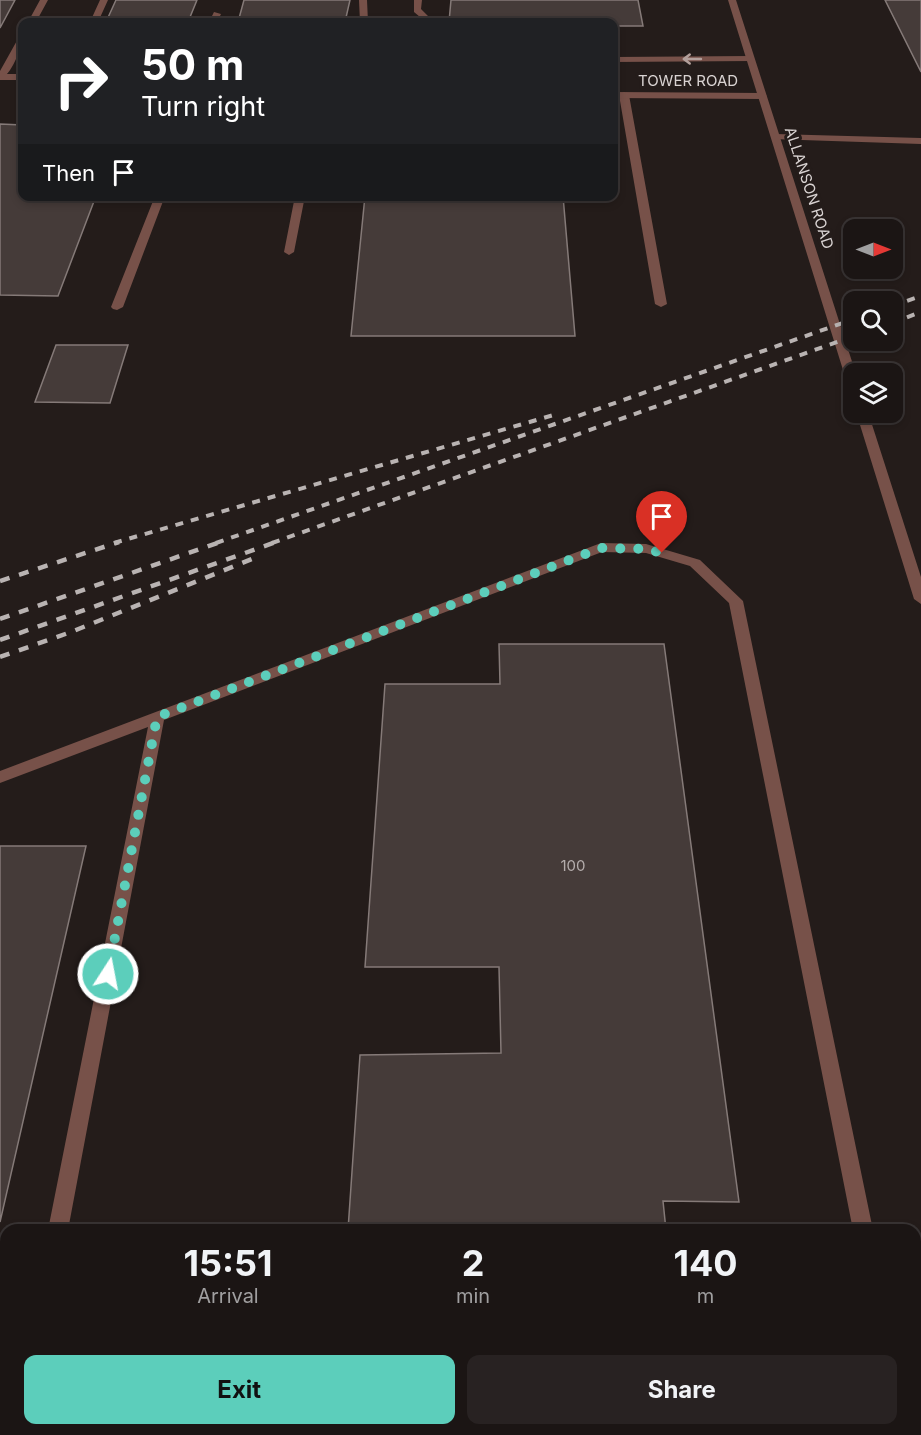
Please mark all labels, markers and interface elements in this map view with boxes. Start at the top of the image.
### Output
text: 50 m [141,39,244,90]
icon: right [42,42,120,120]
one-way arrow [682,53,702,65]
street label: TOWER ROAD [638,71,738,90]
text: Turn right [141,90,265,123]
street label: ALLANSON ROAD [781,124,838,251]
icon: arrive [107,156,140,189]
text: Then [42,160,95,186]
north arrow [843,219,903,279]
map controls [843,219,903,423]
button: search [843,291,903,351]
button: layers [843,363,903,423]
pin [636,491,687,553]
icon: arrive [645,500,678,533]
house number: 100 [560,856,586,875]
position arrow [76,942,140,1006]
text: 15:51 [183,1241,272,1285]
text: 2 [462,1241,484,1285]
text: 140 [673,1241,738,1285]
text: Arrival [197,1284,259,1308]
text: min [456,1284,490,1308]
text: m [697,1284,714,1308]
button: Exit [24,1355,455,1424]
button: Share [467,1355,897,1424]

